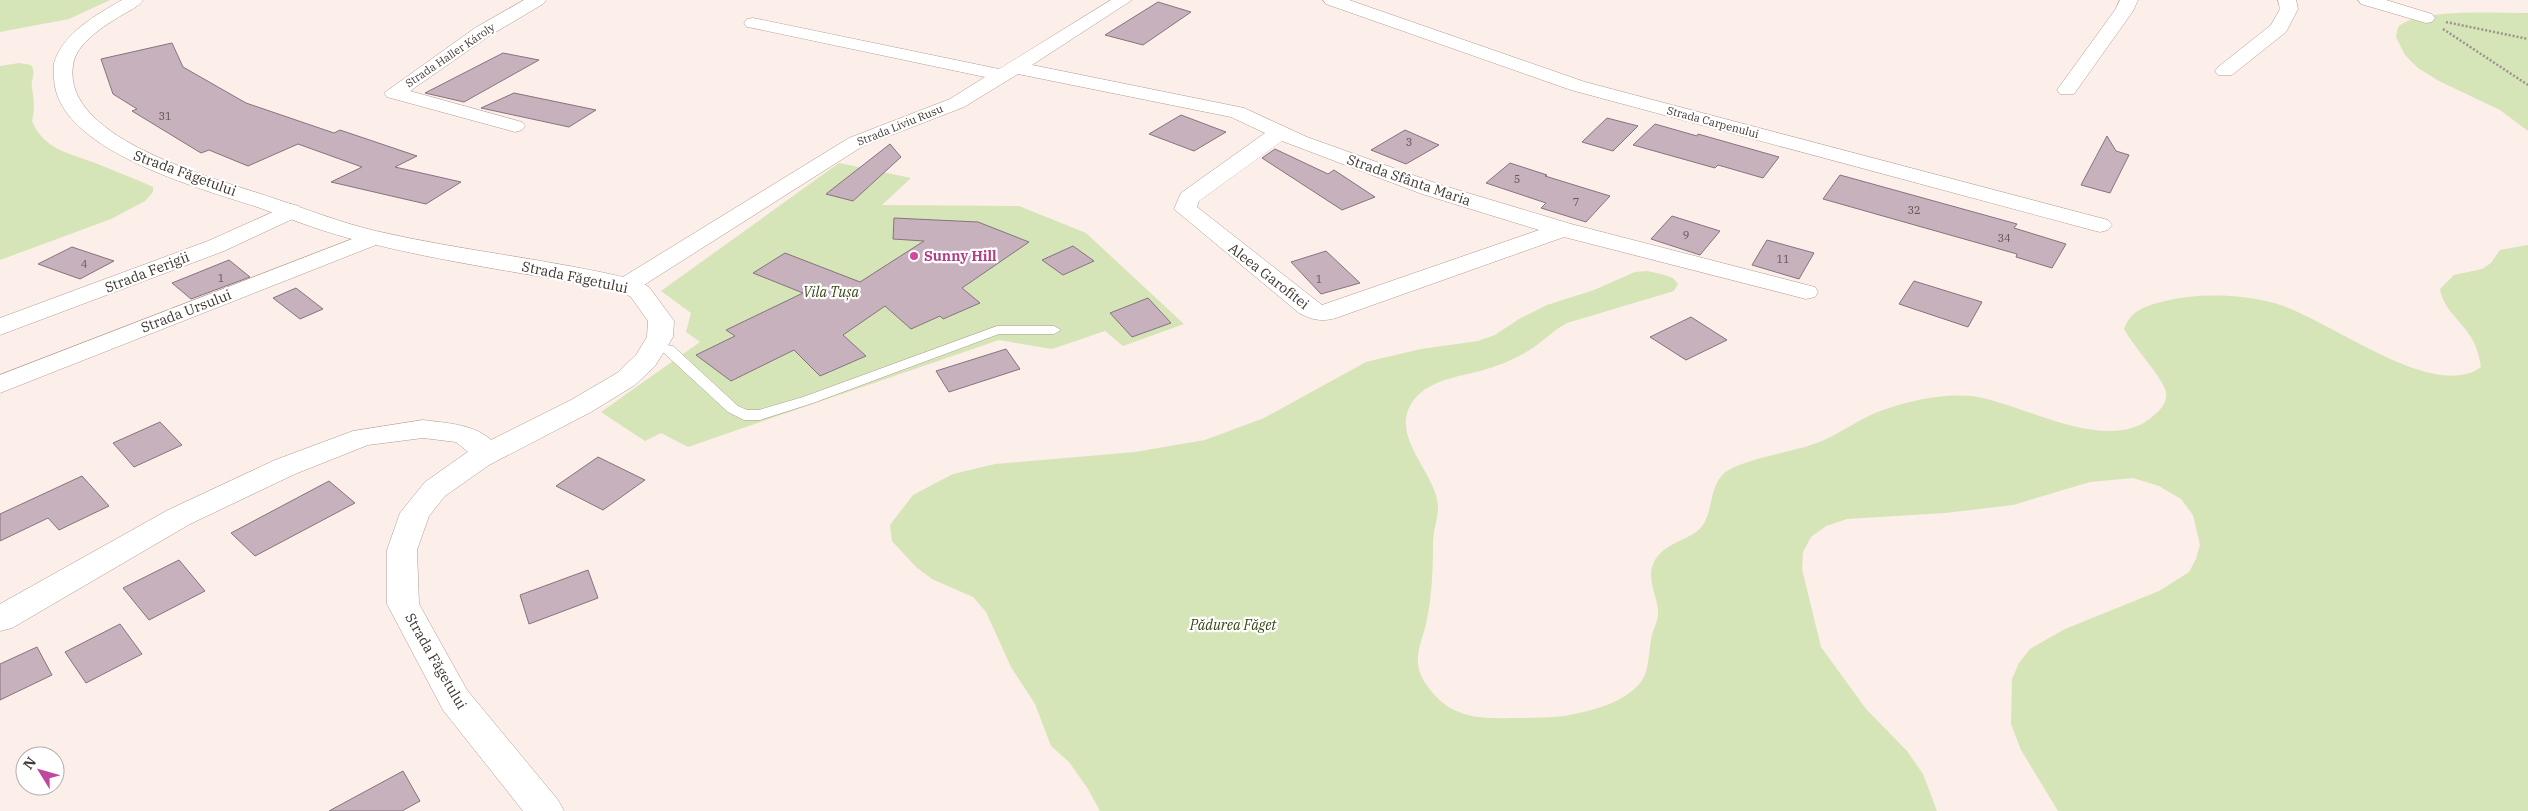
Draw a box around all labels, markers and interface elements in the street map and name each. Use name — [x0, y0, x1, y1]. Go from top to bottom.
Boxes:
street label: Strada Haller Károly — [403, 20, 498, 90]
street label: Strada Liviu Rusu — [855, 101, 945, 149]
street label: Strada Carpenului — [1666, 103, 1761, 141]
house number: 31 — [158, 109, 172, 123]
house number: 3 — [1406, 135, 1412, 149]
street label: Strada Făgetului — [131, 146, 239, 200]
street label: Strada Sfânta Maria — [1345, 150, 1474, 210]
house number: 5 — [1514, 172, 1520, 186]
house number: 7 — [1573, 195, 1579, 209]
house number: 32 — [1907, 203, 1921, 217]
house number: 9 — [1683, 228, 1689, 242]
house number: 34 — [1997, 231, 2011, 245]
street label: Aleea Garofitei — [1225, 239, 1313, 313]
place label: Sunny Hill — [924, 247, 997, 265]
street label: Strada Ferigii — [102, 248, 192, 296]
marker: Sunny Hill — [908, 250, 920, 262]
house number: 11 — [1776, 252, 1790, 266]
house number: 4 — [81, 257, 88, 271]
street label: Strada Făgetului — [520, 257, 630, 297]
house number: 1 — [218, 271, 224, 285]
house number: 1 — [1316, 272, 1322, 286]
park label: Vila Tușa — [803, 283, 859, 301]
street label: Strada Ursului — [138, 285, 234, 337]
street label: Strada Făgetului — [401, 610, 471, 712]
park label: Pădurea Făget — [1189, 616, 1277, 634]
north arrow — [15, 746, 65, 796]
text: N — [19, 753, 40, 773]

